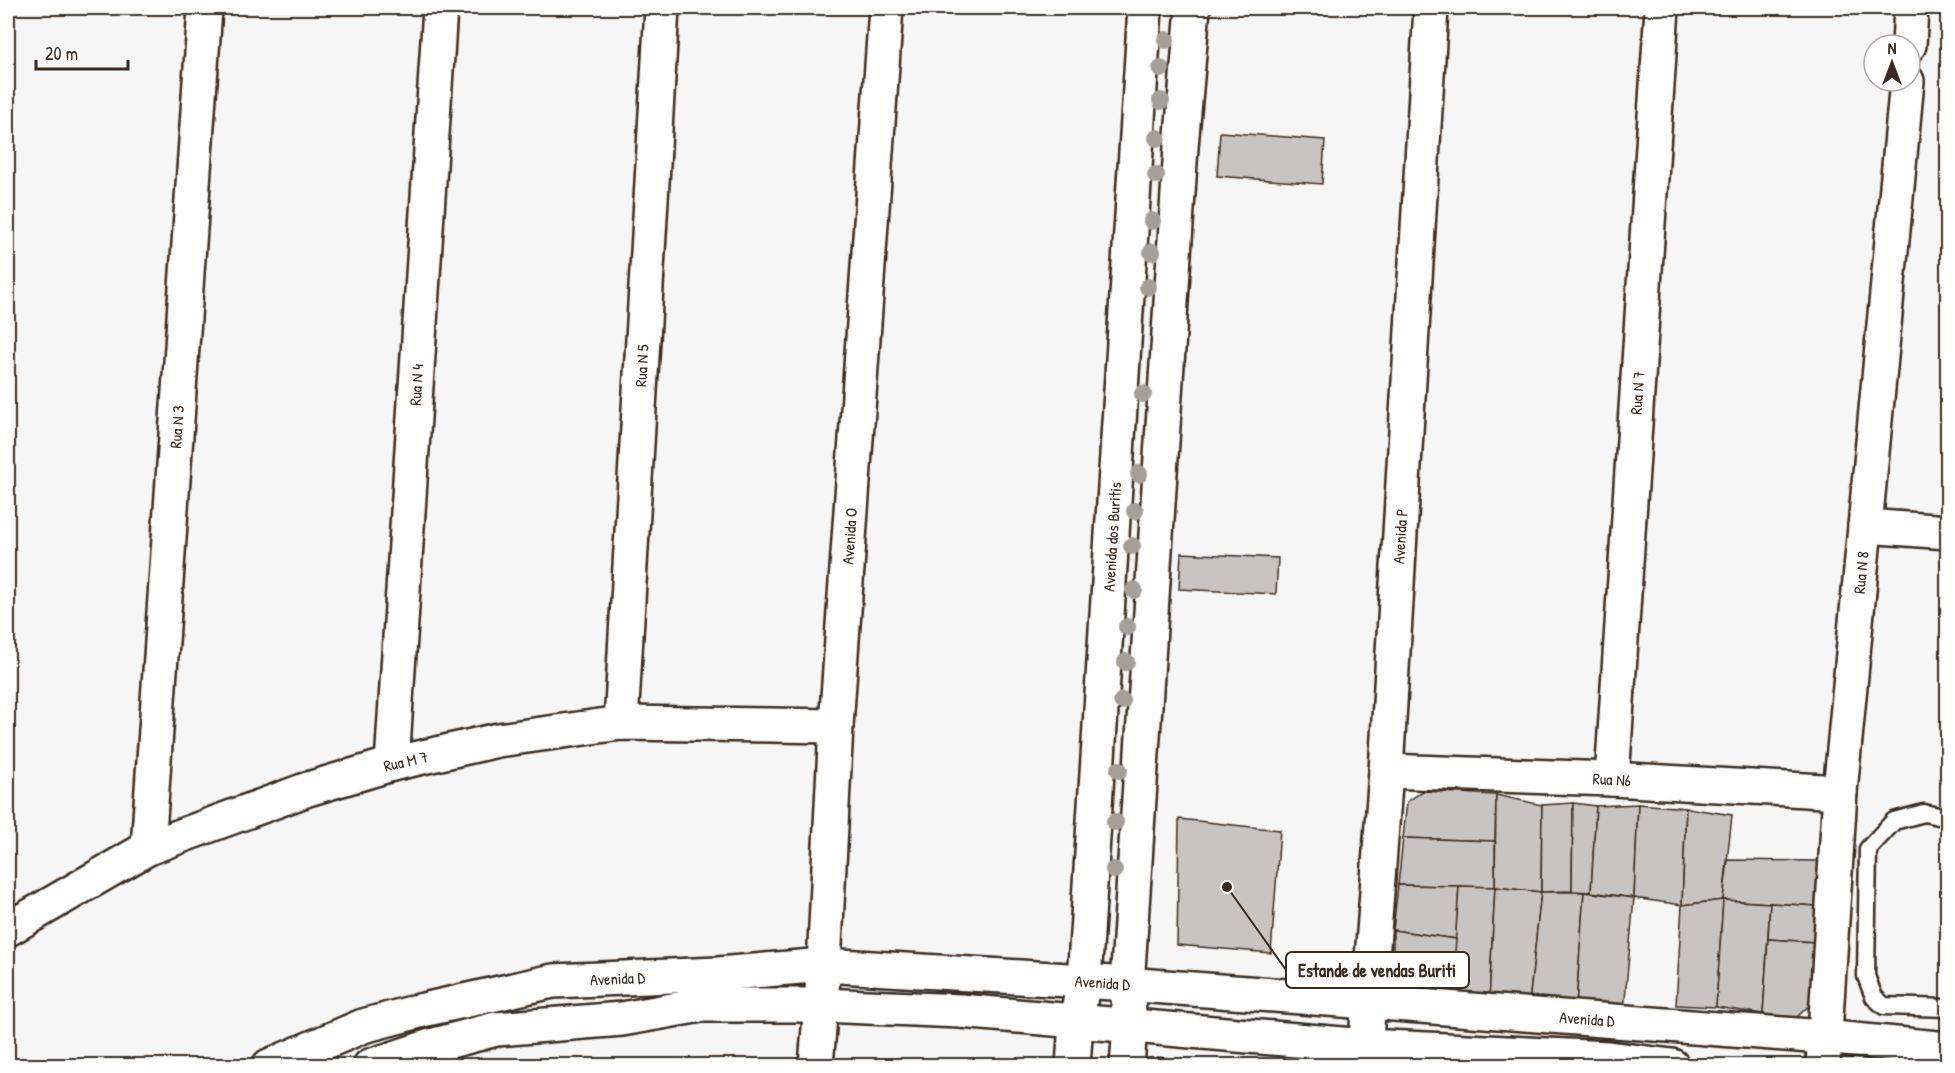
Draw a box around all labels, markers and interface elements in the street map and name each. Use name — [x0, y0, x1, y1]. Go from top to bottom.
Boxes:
scale bar — [36, 33, 128, 71]
north arrow — [1862, 33, 1922, 93]
text: N — [1888, 37, 1897, 59]
text: 20 m — [45, 41, 78, 66]
street label: Rua N 5 — [629, 343, 654, 387]
street label: Rua N 4 — [404, 363, 428, 406]
street label: Rua N 7 — [1625, 370, 1649, 415]
street label: Rua N 3 — [164, 405, 189, 449]
street label: Avenida dos Buritis — [1097, 481, 1126, 592]
street label: Avenida O — [836, 507, 862, 565]
street label: Avenida P — [1387, 508, 1412, 564]
street label: Rua N 8 — [1848, 550, 1874, 595]
street label: Rua M 7 — [381, 745, 430, 777]
street label: Rua N6 — [1592, 767, 1632, 791]
callout: Estande de vendas Buriti — [1286, 952, 1469, 988]
text: Estande de vendas Buriti — [1298, 958, 1456, 983]
street label: Avenida D — [589, 966, 646, 990]
street label: Avenida D — [1074, 969, 1131, 995]
street label: Avenida D — [1559, 1006, 1616, 1032]

